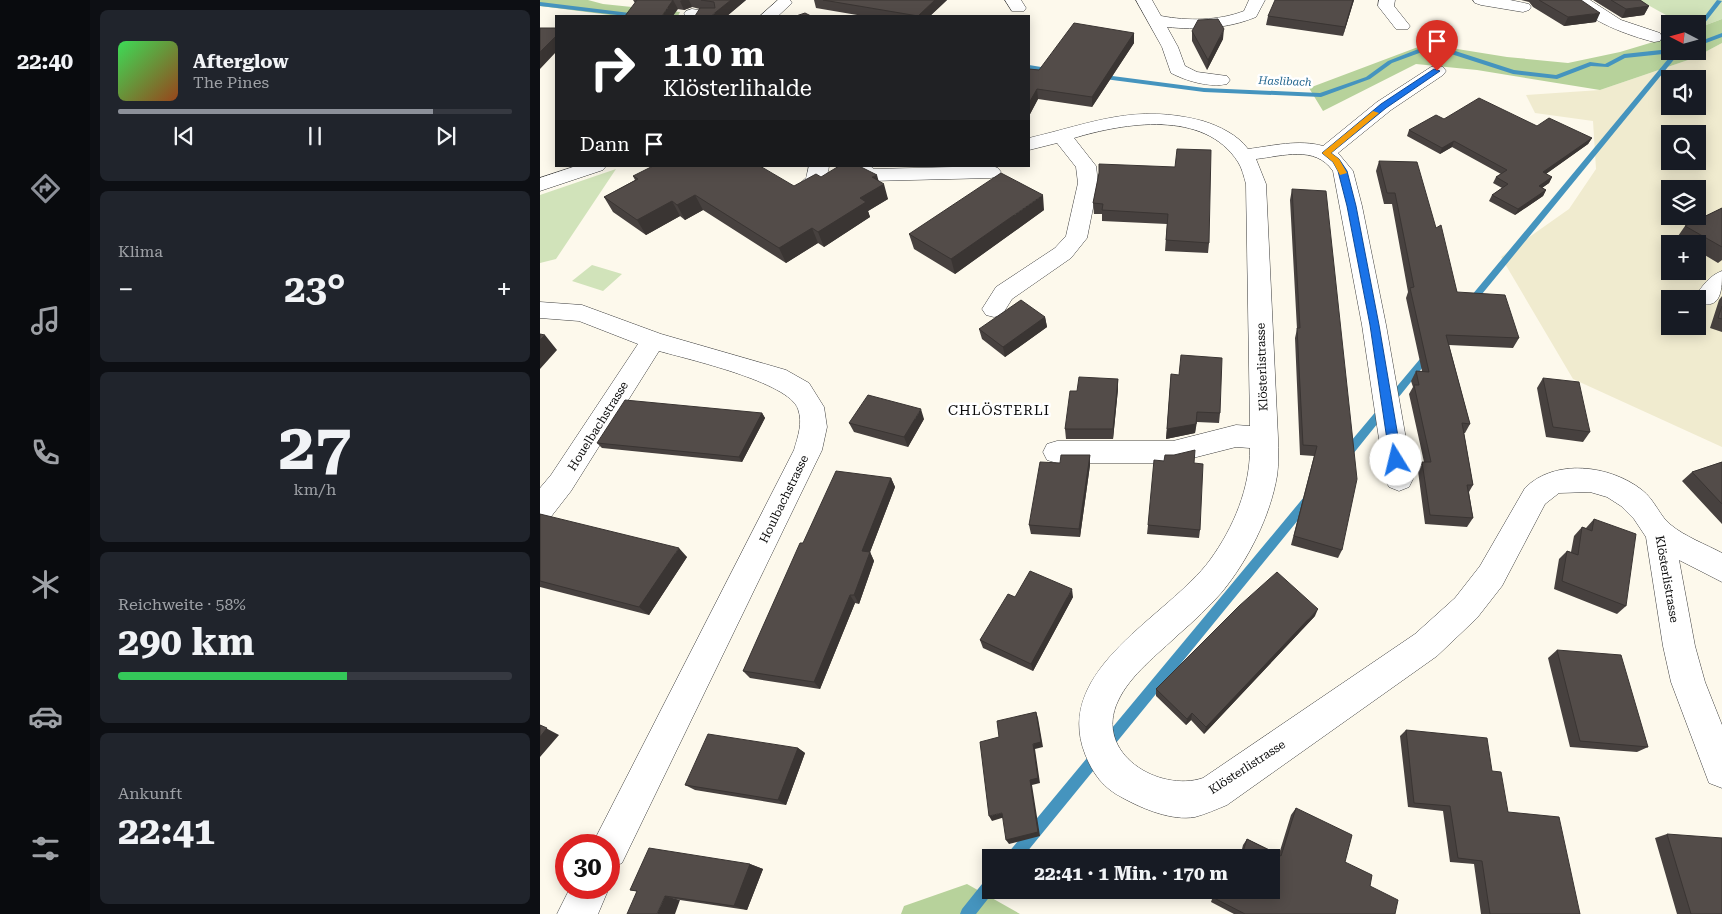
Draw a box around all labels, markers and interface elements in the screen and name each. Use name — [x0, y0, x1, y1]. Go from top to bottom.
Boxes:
north arrow — [1661, 15, 1706, 60]
map controls — [1661, 15, 1706, 335]
pin — [1416, 20, 1458, 71]
icon: arrive — [1423, 27, 1451, 55]
text: 110 m — [663, 34, 764, 75]
icon: right — [580, 35, 645, 100]
text: 22:40 — [17, 49, 73, 74]
text: Afterglow — [193, 50, 289, 73]
button: sound — [1661, 70, 1706, 115]
text: The Pines — [193, 73, 269, 92]
water label: Haslibach — [1257, 74, 1312, 89]
text: Klösterlihalde — [663, 76, 812, 101]
icon: previous — [170, 122, 198, 150]
icon: pause — [301, 122, 329, 150]
icon: next — [432, 122, 460, 150]
button: search — [1661, 125, 1706, 170]
icon: arrive — [640, 130, 668, 158]
text: Dann — [580, 133, 630, 156]
icon: directions — [28, 171, 63, 206]
button: layers — [1661, 180, 1706, 225]
button: + — [1661, 235, 1706, 280]
text: Klima — [118, 242, 163, 261]
text: 23° — [284, 267, 346, 311]
text: − — [118, 273, 134, 306]
text: + — [496, 273, 512, 306]
button: − — [1661, 290, 1706, 335]
icon: music — [28, 303, 63, 338]
street label: Klösterlistrasse — [1253, 322, 1271, 411]
street label: Houelbachstrasse — [565, 378, 631, 473]
district label: CHLÖSTERLI — [948, 402, 1050, 418]
text: 27 — [279, 409, 351, 485]
position arrow — [1369, 433, 1421, 485]
icon: phone — [28, 435, 63, 470]
street label: Houlbachstrasse — [757, 452, 812, 545]
text: km/h — [294, 480, 336, 499]
street label: Klösterlistrasse — [1652, 534, 1682, 624]
icon: climate — [28, 567, 63, 602]
text: Reichweite · 58% — [118, 595, 246, 614]
text: 290 km — [118, 620, 254, 664]
icon: car — [28, 699, 63, 734]
street label: Klösterlistrasse — [1206, 737, 1288, 797]
text: Ankunft — [118, 784, 182, 803]
text: 22:41 — [118, 809, 215, 853]
icon: filters — [28, 831, 63, 866]
speed limit sign: 30 — [555, 834, 620, 899]
text: 22:41 · 1 Min. · 170 m — [1034, 862, 1228, 885]

